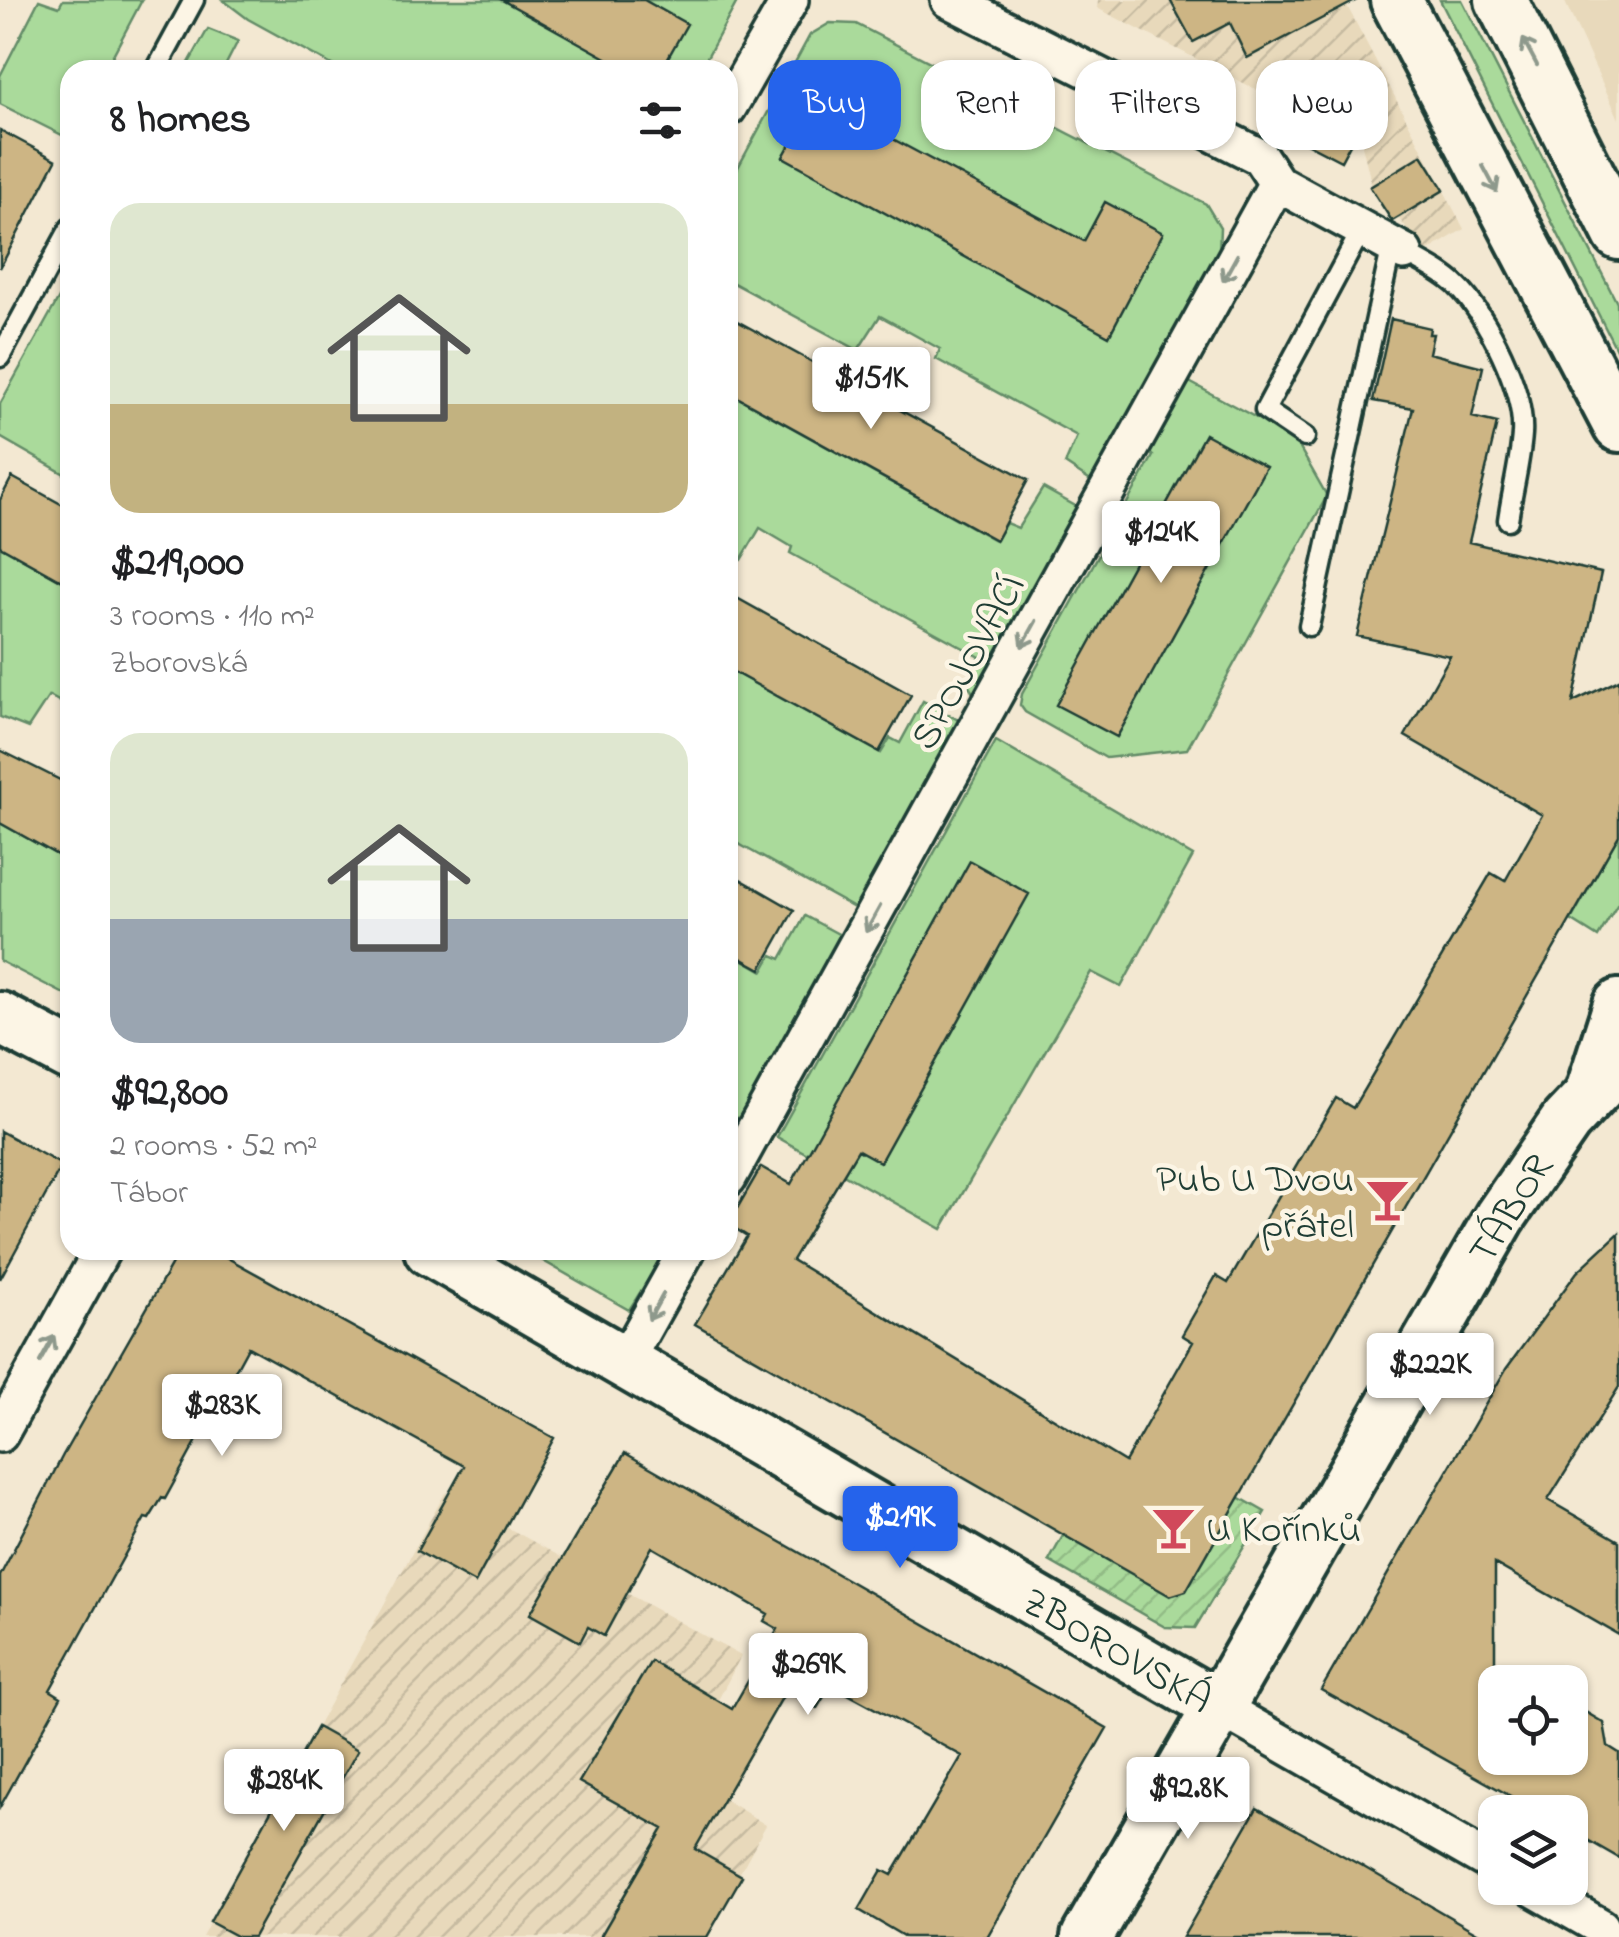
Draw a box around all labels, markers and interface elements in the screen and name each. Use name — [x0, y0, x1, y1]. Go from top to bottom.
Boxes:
one-way arrow — [1519, 38, 1539, 68]
chip: Buy — [768, 60, 901, 150]
chip: Rent — [921, 60, 1055, 150]
chip: Filters — [1075, 60, 1236, 150]
chip: New — [1256, 60, 1388, 150]
text: 8 homes — [110, 90, 251, 151]
icon: filters — [633, 93, 688, 148]
one-way arrow — [1481, 164, 1500, 194]
one-way arrow — [1219, 253, 1239, 283]
icon: home — [309, 268, 489, 448]
pin: $151K — [801, 347, 941, 432]
text: $151K — [834, 356, 908, 403]
pin: $124K — [1091, 501, 1231, 586]
text: $124K — [1124, 510, 1198, 557]
text: $219,000 — [110, 533, 244, 594]
street label: SPOJOVACÍ — [897, 564, 1043, 762]
text: 3 rooms · 110 m² — [110, 594, 315, 641]
one-way arrow — [1019, 619, 1039, 649]
text: Zborovská — [110, 641, 247, 688]
icon: home — [309, 798, 489, 978]
one-way arrow — [863, 904, 883, 934]
text: $92,800 — [110, 1063, 228, 1124]
text: 2 rooms · 52 m² — [110, 1124, 318, 1171]
street label: TÁBOR — [1456, 1143, 1570, 1277]
place label: Pub U Dvou přátel — [1156, 1152, 1354, 1257]
text: Tábor — [110, 1171, 188, 1218]
bar icon: Pub U Dvou přátel — [1363, 1176, 1411, 1224]
one-way arrow — [645, 1291, 665, 1321]
pin: $222K — [1360, 1333, 1500, 1418]
one-way arrow — [38, 1335, 58, 1364]
text: $222K — [1389, 1342, 1471, 1389]
pin: $283K — [152, 1374, 292, 1459]
text: $283K — [184, 1383, 260, 1430]
pin: $219K — [830, 1486, 970, 1571]
text: $219K — [865, 1495, 935, 1542]
place label: U Kořínků — [1206, 1502, 1361, 1561]
bar icon: U Kořínků — [1149, 1503, 1197, 1551]
street label: ZBOROVSKÁ — [1010, 1575, 1222, 1731]
pin: $269K — [738, 1633, 878, 1718]
text: $269K — [771, 1642, 845, 1689]
map controls — [1478, 1665, 1588, 1905]
button: locate — [1478, 1665, 1588, 1775]
pin: $284K — [214, 1749, 354, 1834]
pin: $92.8K — [1107, 1757, 1269, 1842]
text: $284K — [246, 1758, 322, 1805]
text: $92.8K — [1149, 1766, 1227, 1813]
button: layers — [1478, 1795, 1588, 1905]

